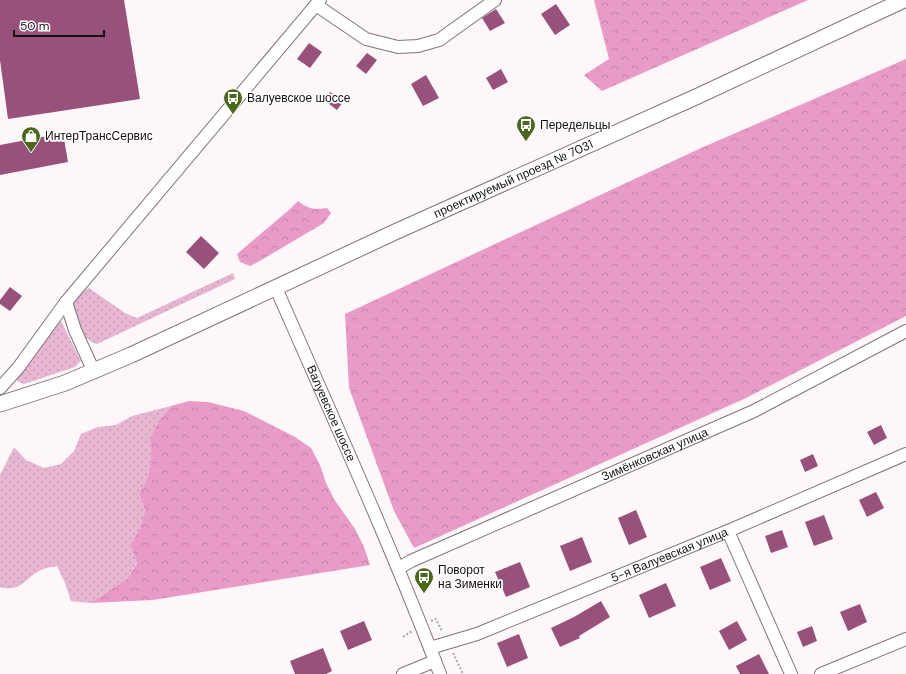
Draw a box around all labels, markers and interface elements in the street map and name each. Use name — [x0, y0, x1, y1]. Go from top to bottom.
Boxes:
scale bar — [14, 12, 104, 38]
text: 50 m — [20, 18, 49, 34]
bus stop icon: Валуевское шоссе — [222, 87, 244, 115]
place label: Валуевское шоссе — [247, 90, 351, 106]
bus stop icon: Передельцы — [515, 114, 537, 142]
place label: Передельцы — [540, 117, 610, 133]
shop icon: ИнтерТрансСервис — [20, 125, 42, 153]
place label: ИнтерТрансСервис — [45, 128, 153, 144]
street label: проектируемый проезд № 7031 — [431, 136, 596, 222]
street label: Валуевское шоссе — [303, 363, 359, 464]
street label: Зимёнковская улица — [599, 424, 711, 485]
street label: 5-я Валуевская улица — [609, 524, 731, 586]
place label: Поворот на Зименки — [438, 562, 502, 592]
bus stop icon: Поворот на Зименки — [413, 566, 435, 594]

